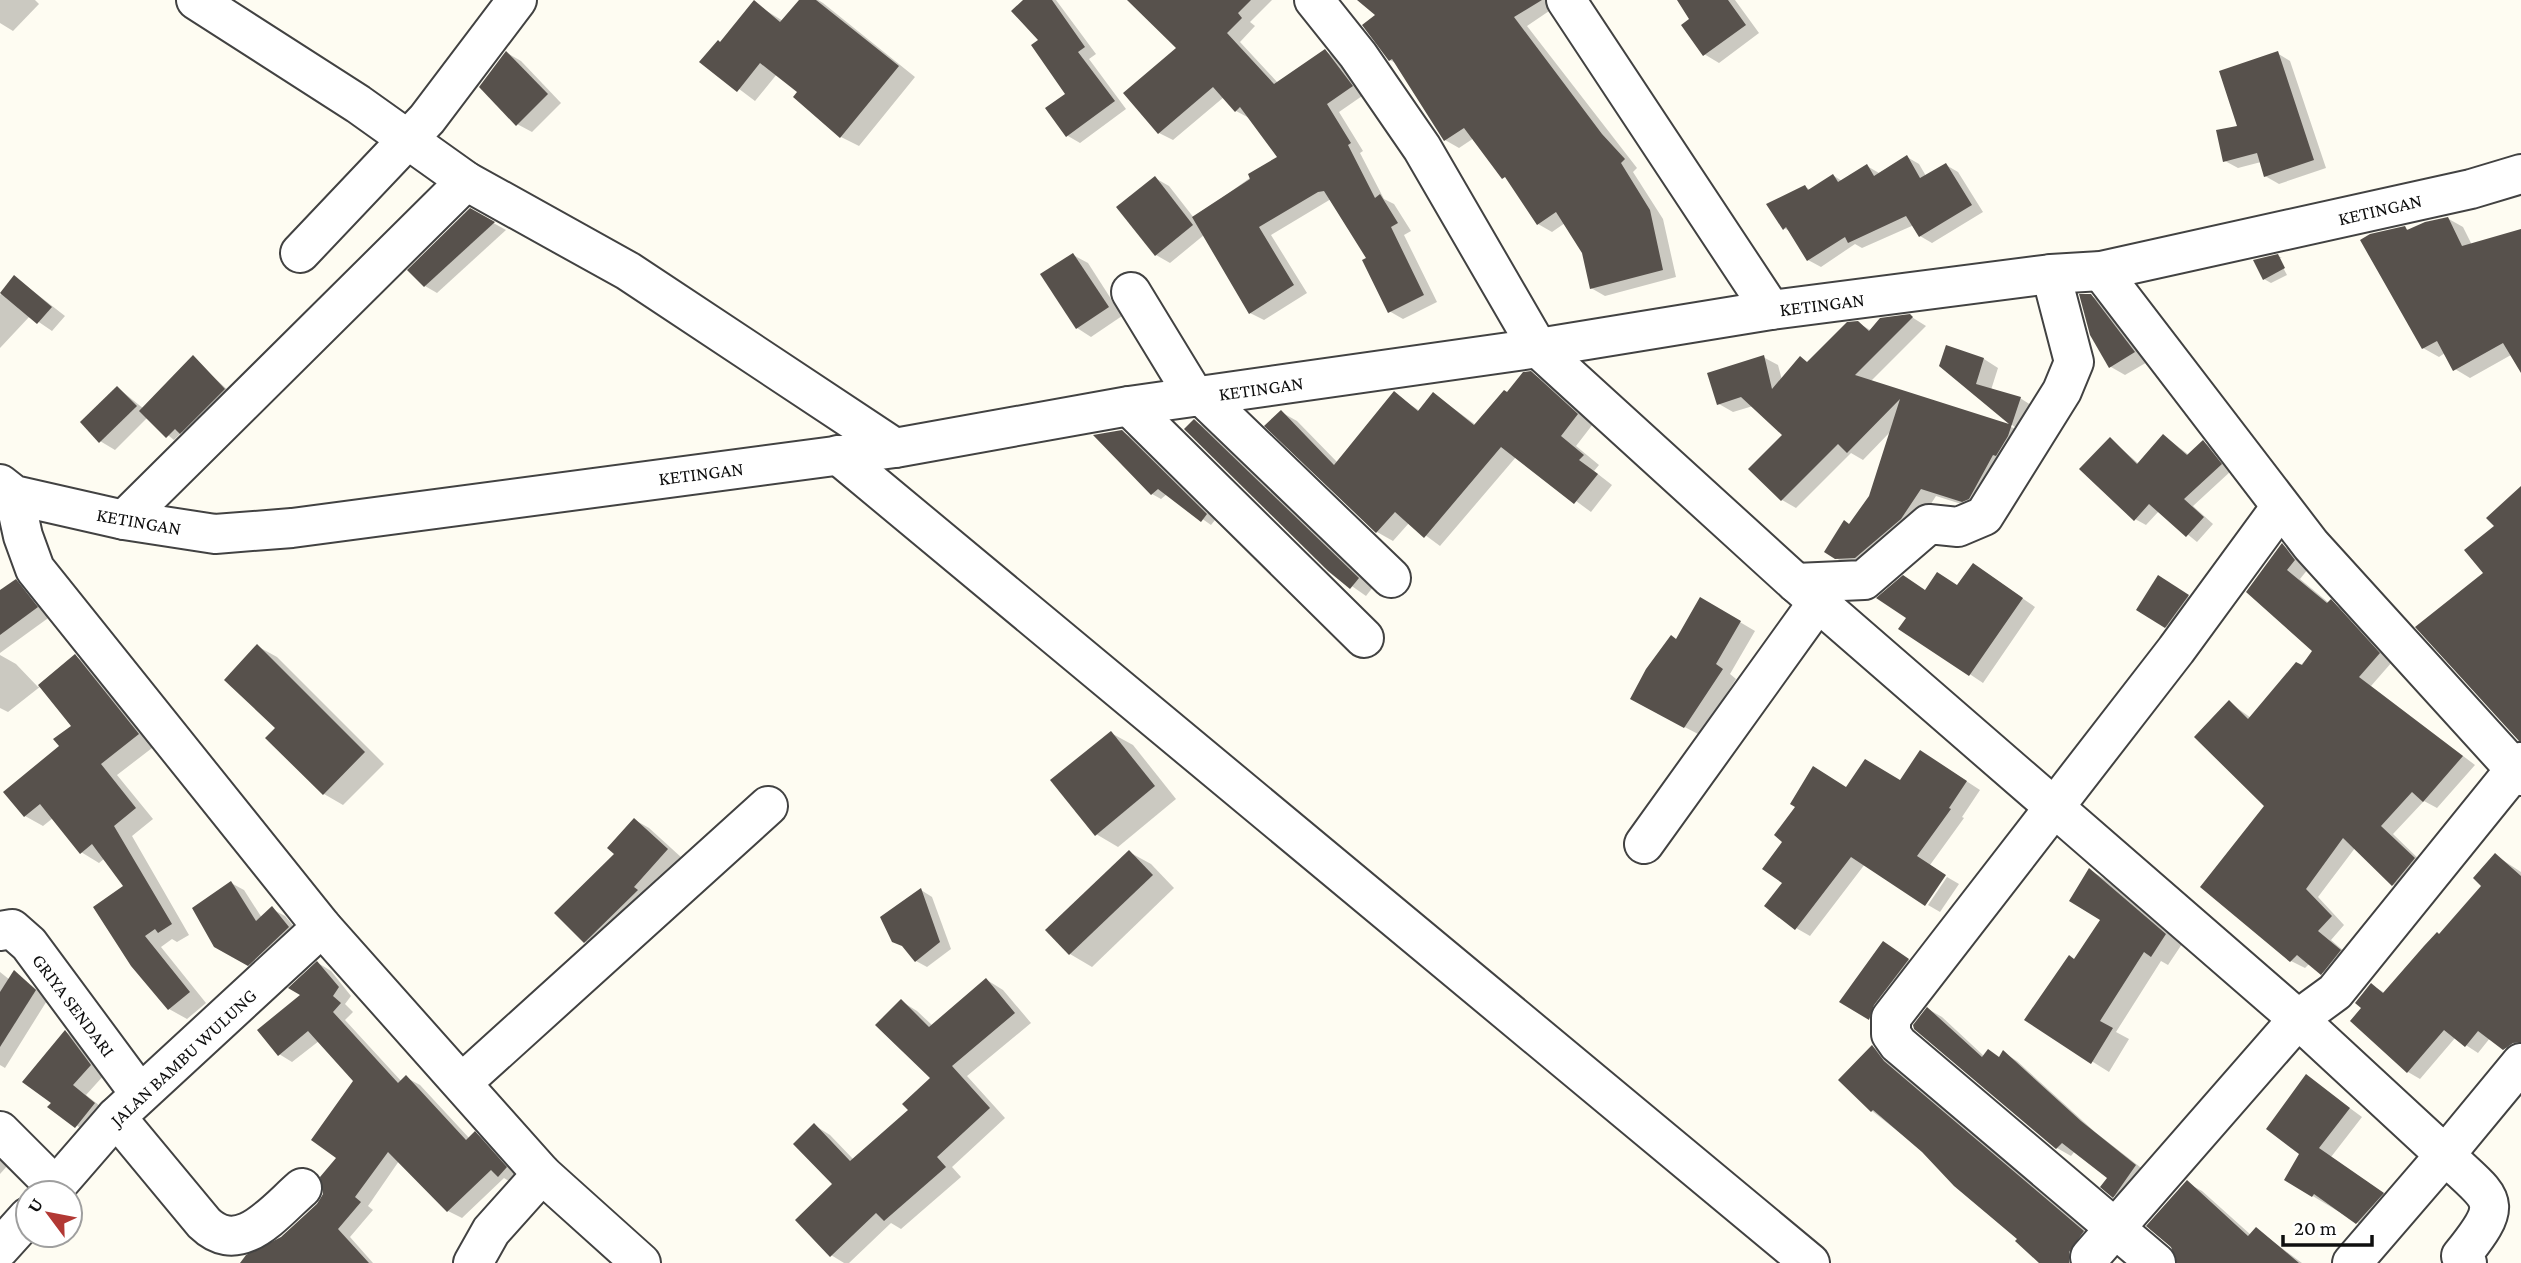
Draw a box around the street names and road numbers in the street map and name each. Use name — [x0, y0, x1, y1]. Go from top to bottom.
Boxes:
street label: KETINGAN — [2336, 190, 2424, 229]
street label: KETINGAN — [1779, 289, 1866, 320]
street label: KETINGAN — [1217, 372, 1305, 405]
street label: KETINGAN — [658, 458, 745, 489]
street label: KETINGAN — [95, 504, 183, 539]
street label: GRIYA SENDARI — [28, 950, 119, 1061]
street label: JALAN BAMBU WULUNG — [105, 984, 261, 1132]

